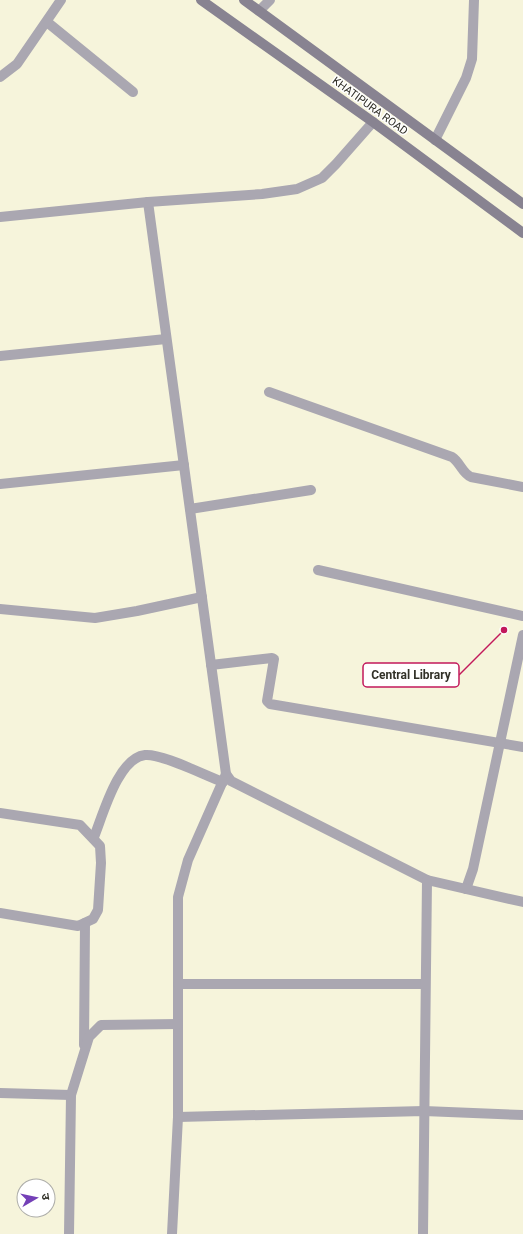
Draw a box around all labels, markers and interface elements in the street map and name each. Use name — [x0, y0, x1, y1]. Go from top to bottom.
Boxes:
street label: KHATIPURA ROAD — [330, 74, 410, 138]
callout: Central Library — [363, 663, 459, 687]
text: Central Library — [371, 668, 452, 682]
north arrow — [16, 1178, 56, 1218]
text: उ — [38, 1192, 52, 1201]

